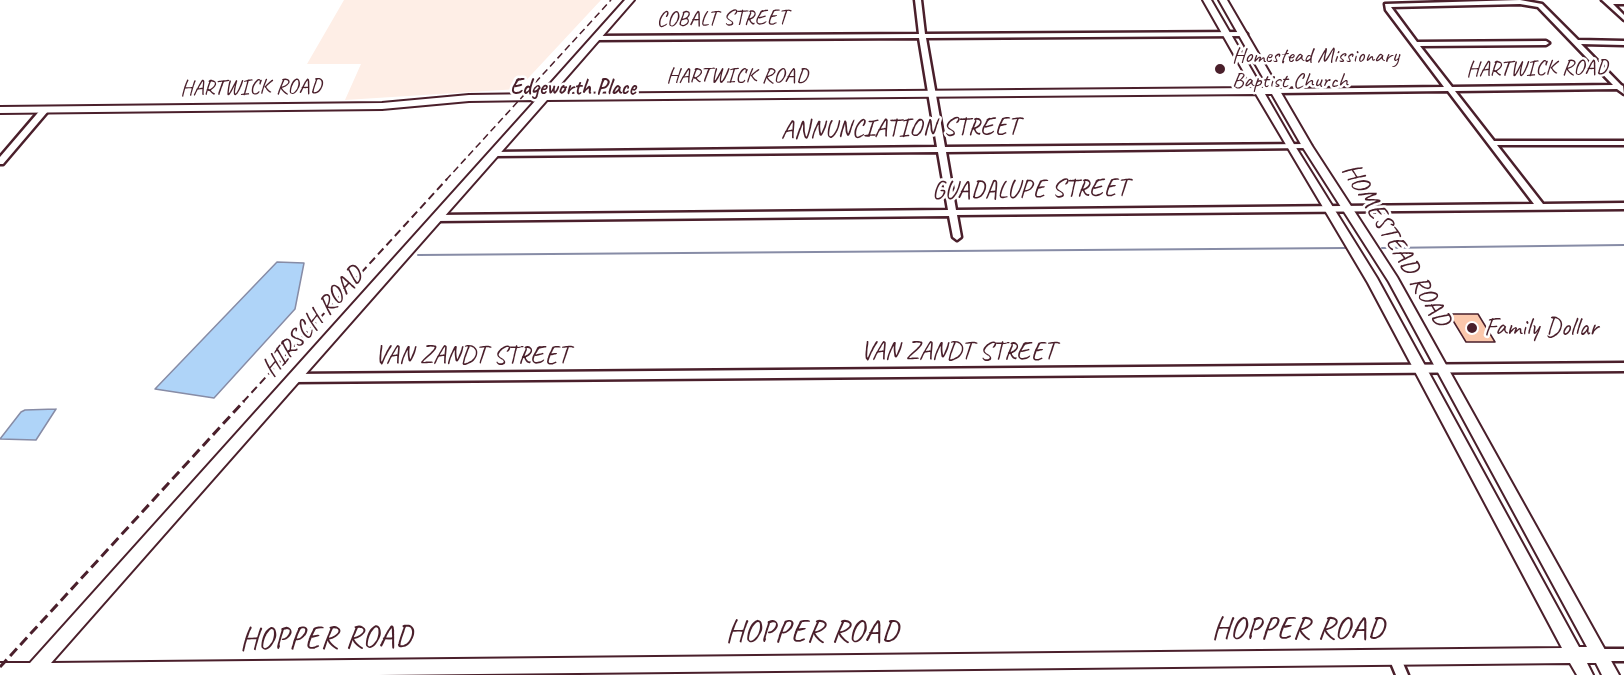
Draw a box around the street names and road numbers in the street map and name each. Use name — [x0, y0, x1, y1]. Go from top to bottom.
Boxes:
street label: COBALT STREET — [656, 5, 788, 33]
street label: HARTWICK ROAD — [1466, 55, 1608, 83]
street label: HARTWICK ROAD — [666, 63, 808, 89]
street label: HARTWICK ROAD — [180, 74, 322, 102]
street label: ANNUNCIATION STREET — [780, 111, 1020, 147]
street label: HOMESTEAD ROAD — [1335, 157, 1457, 333]
street label: GUADALUPE STREET — [931, 173, 1129, 207]
street label: HIRSCH ROAD — [255, 260, 371, 384]
street label: VAN ZANDT STREET — [861, 336, 1055, 368]
street label: VAN ZANDT STREET — [375, 340, 569, 372]
street label: HOPPER ROAD — [1212, 611, 1384, 649]
street label: HOPPER ROAD — [726, 614, 898, 652]
street label: HOPPER ROAD — [239, 618, 413, 660]

